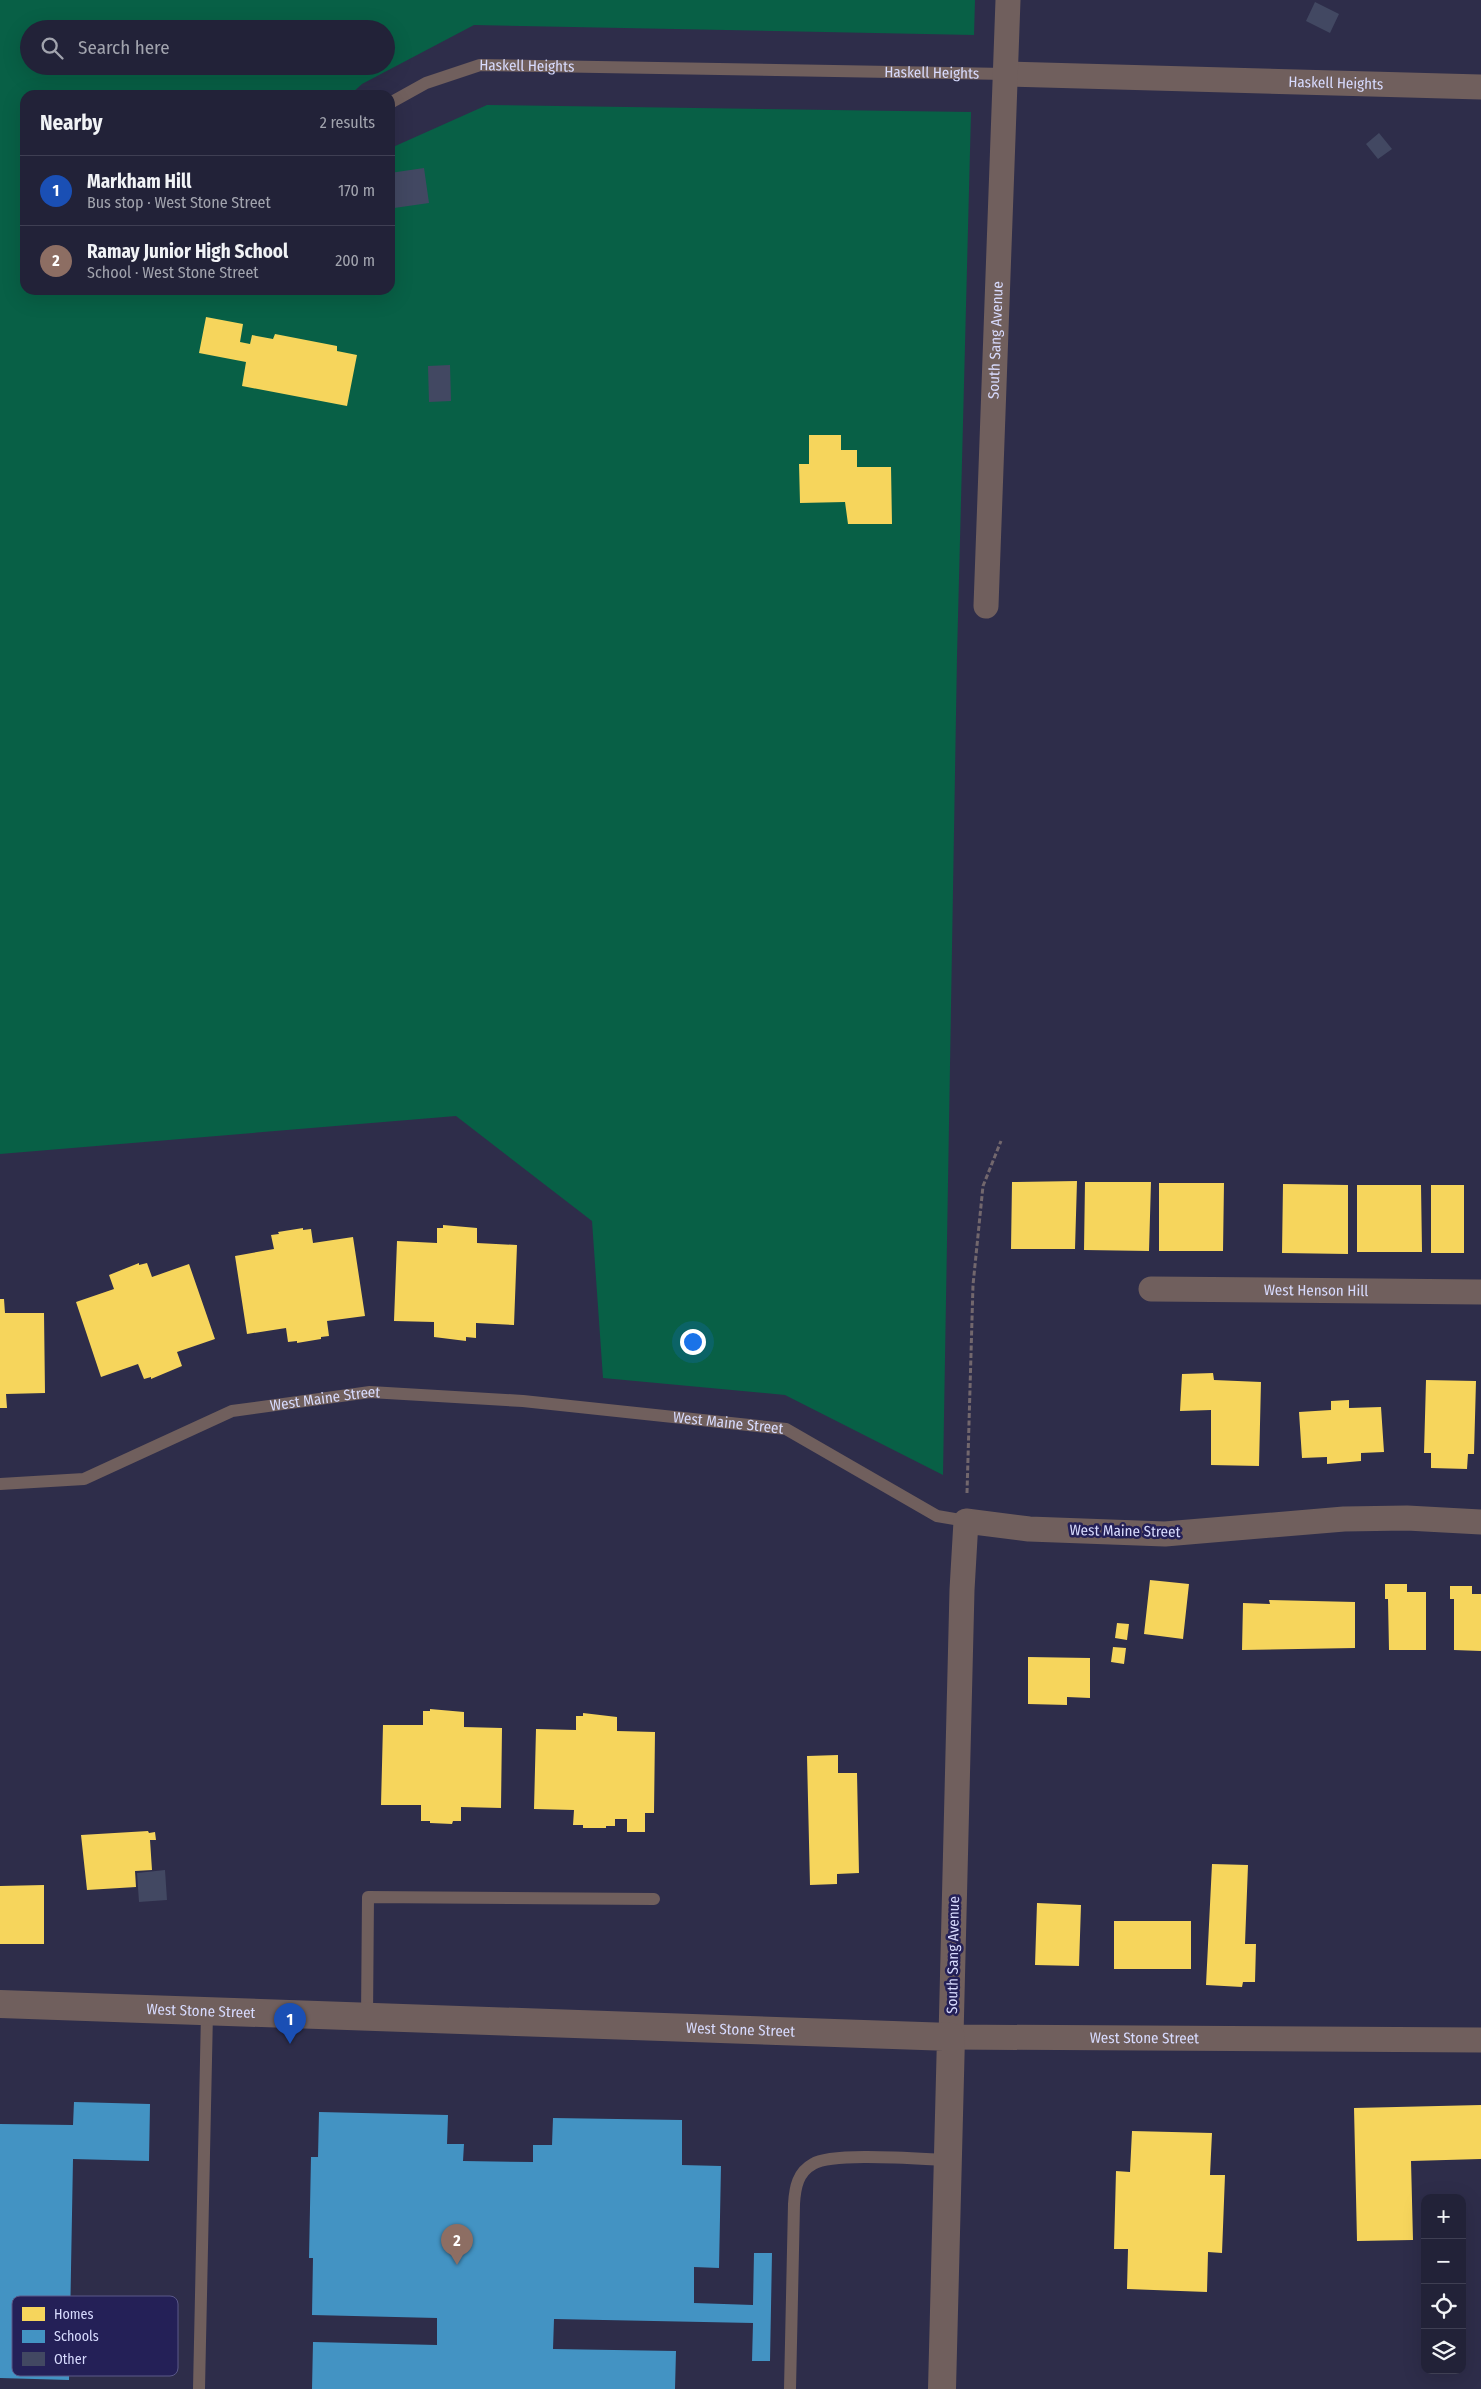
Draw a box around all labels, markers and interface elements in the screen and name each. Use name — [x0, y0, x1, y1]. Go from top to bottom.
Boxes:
search box — [20, 20, 395, 75]
icon: search — [38, 34, 66, 62]
text: Search here — [78, 36, 170, 59]
street label: Haskell Heights — [479, 56, 575, 76]
street label: Haskell Heights — [884, 63, 980, 83]
street label: Haskell Heights — [1288, 73, 1384, 93]
text: Nearby — [40, 110, 102, 136]
text: 2 results — [320, 113, 375, 132]
text: Markham Hill — [87, 170, 191, 193]
text: 1 — [53, 181, 59, 200]
text: 170 m — [338, 181, 375, 200]
text: Bus stop · West Stone Street — [87, 193, 271, 212]
text: Ramay Junior High School — [87, 240, 288, 263]
text: 2 — [52, 251, 60, 270]
text: 200 m — [335, 251, 375, 270]
text: School · West Stone Street — [87, 263, 259, 282]
street label: South Sang Avenue — [985, 281, 1007, 399]
street label: West Henson Hill — [1264, 1281, 1368, 1300]
your location — [680, 1329, 706, 1355]
street label: West Maine Street — [269, 1383, 381, 1415]
street label: West Maine Street — [672, 1408, 784, 1438]
street label: West Maine Street — [1069, 1521, 1181, 1541]
street label: South Sang Avenue — [943, 1896, 963, 2014]
street label: West Stone Street — [146, 2000, 256, 2022]
pin: 1 — [274, 2003, 306, 2044]
street label: West Stone Street — [686, 2019, 796, 2041]
street label: West Stone Street — [1090, 2029, 1199, 2047]
map controls — [1421, 2194, 1466, 2374]
button: + — [1421, 2194, 1466, 2239]
pin: 2 — [441, 2224, 473, 2265]
button: − — [1421, 2239, 1466, 2284]
button: locate — [1421, 2284, 1466, 2329]
legend — [12, 2296, 178, 2376]
text: Homes — [54, 2306, 94, 2323]
text: Schools — [54, 2328, 99, 2345]
button: layers — [1421, 2329, 1466, 2374]
text: Other — [54, 2351, 87, 2368]

